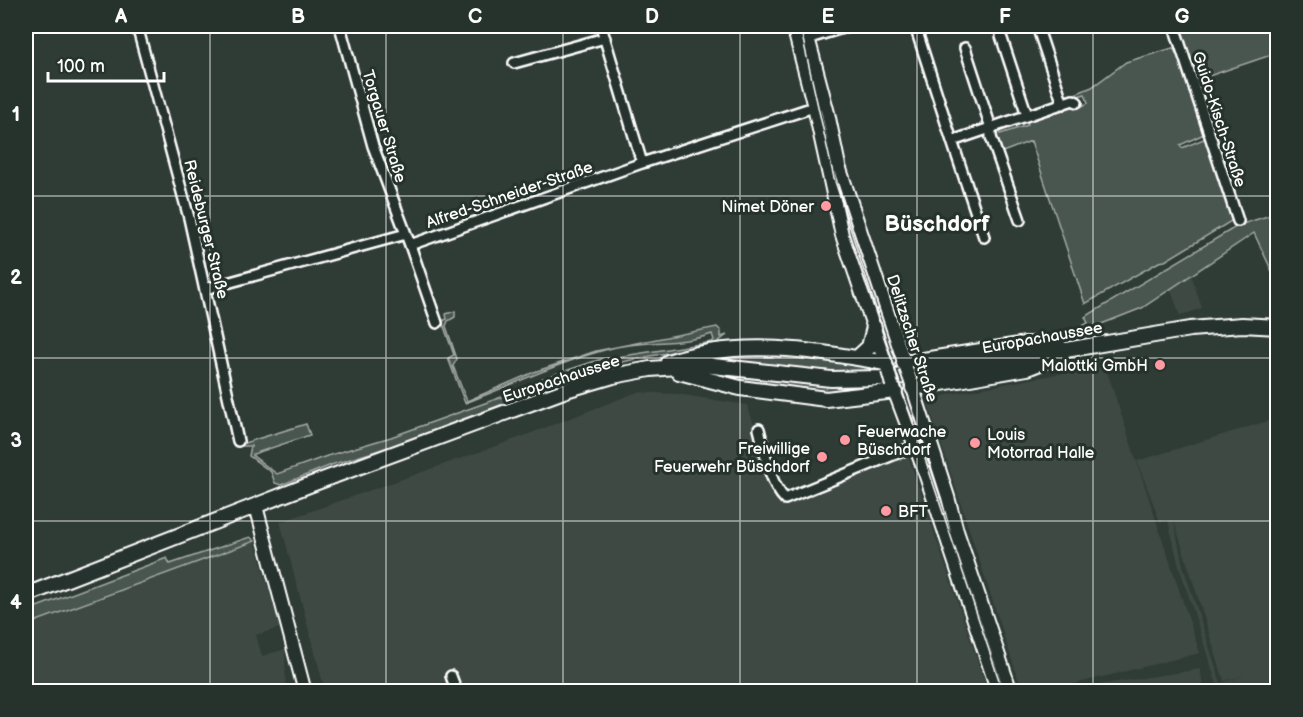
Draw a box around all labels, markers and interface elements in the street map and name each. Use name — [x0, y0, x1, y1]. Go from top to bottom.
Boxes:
text: A — [114, 5, 128, 29]
text: B — [291, 5, 305, 29]
text: C — [468, 5, 482, 29]
text: D — [645, 5, 659, 29]
text: E — [822, 5, 835, 29]
text: F — [999, 5, 1011, 29]
text: G — [1175, 5, 1190, 29]
scale bar — [48, 45, 164, 83]
street label: Guido-Kisch-Straße — [1188, 49, 1250, 190]
text: 100 m — [57, 56, 105, 77]
street label: Torgauer Straße — [357, 68, 410, 185]
text: 1 — [12, 103, 20, 127]
street label: Reideburger Straße — [179, 158, 232, 301]
street label: Alfred-Schneider-Straße — [424, 158, 596, 233]
place label: Nimet Döner — [722, 198, 814, 217]
marker: Nimet Döner — [819, 199, 833, 213]
district label: Büschdorf — [884, 211, 990, 238]
text: 2 — [10, 266, 22, 290]
street label: Delitzscher Straße — [882, 272, 941, 405]
street label: Europachaussee — [981, 318, 1104, 358]
street label: Europachaussee — [500, 351, 623, 407]
place label: Malottki GmbH — [1041, 357, 1148, 376]
marker: Malottki GmbH — [1153, 358, 1167, 372]
place label: Feuerwache Büschdorf — [857, 423, 947, 460]
place label: Louis Motorrad Halle — [987, 426, 1095, 463]
text: 3 — [10, 429, 22, 453]
marker: Feuerwache Büschdorf — [838, 433, 852, 447]
marker: Louis Motorrad Halle — [968, 436, 982, 450]
place label: Freiwillige Feuerwehr Büschdorf — [654, 440, 811, 477]
marker: Freiwillige Feuerwehr Büschdorf — [815, 450, 829, 464]
place label: BFT — [898, 503, 928, 522]
marker: BFT — [879, 504, 893, 518]
text: 4 — [10, 591, 22, 615]

